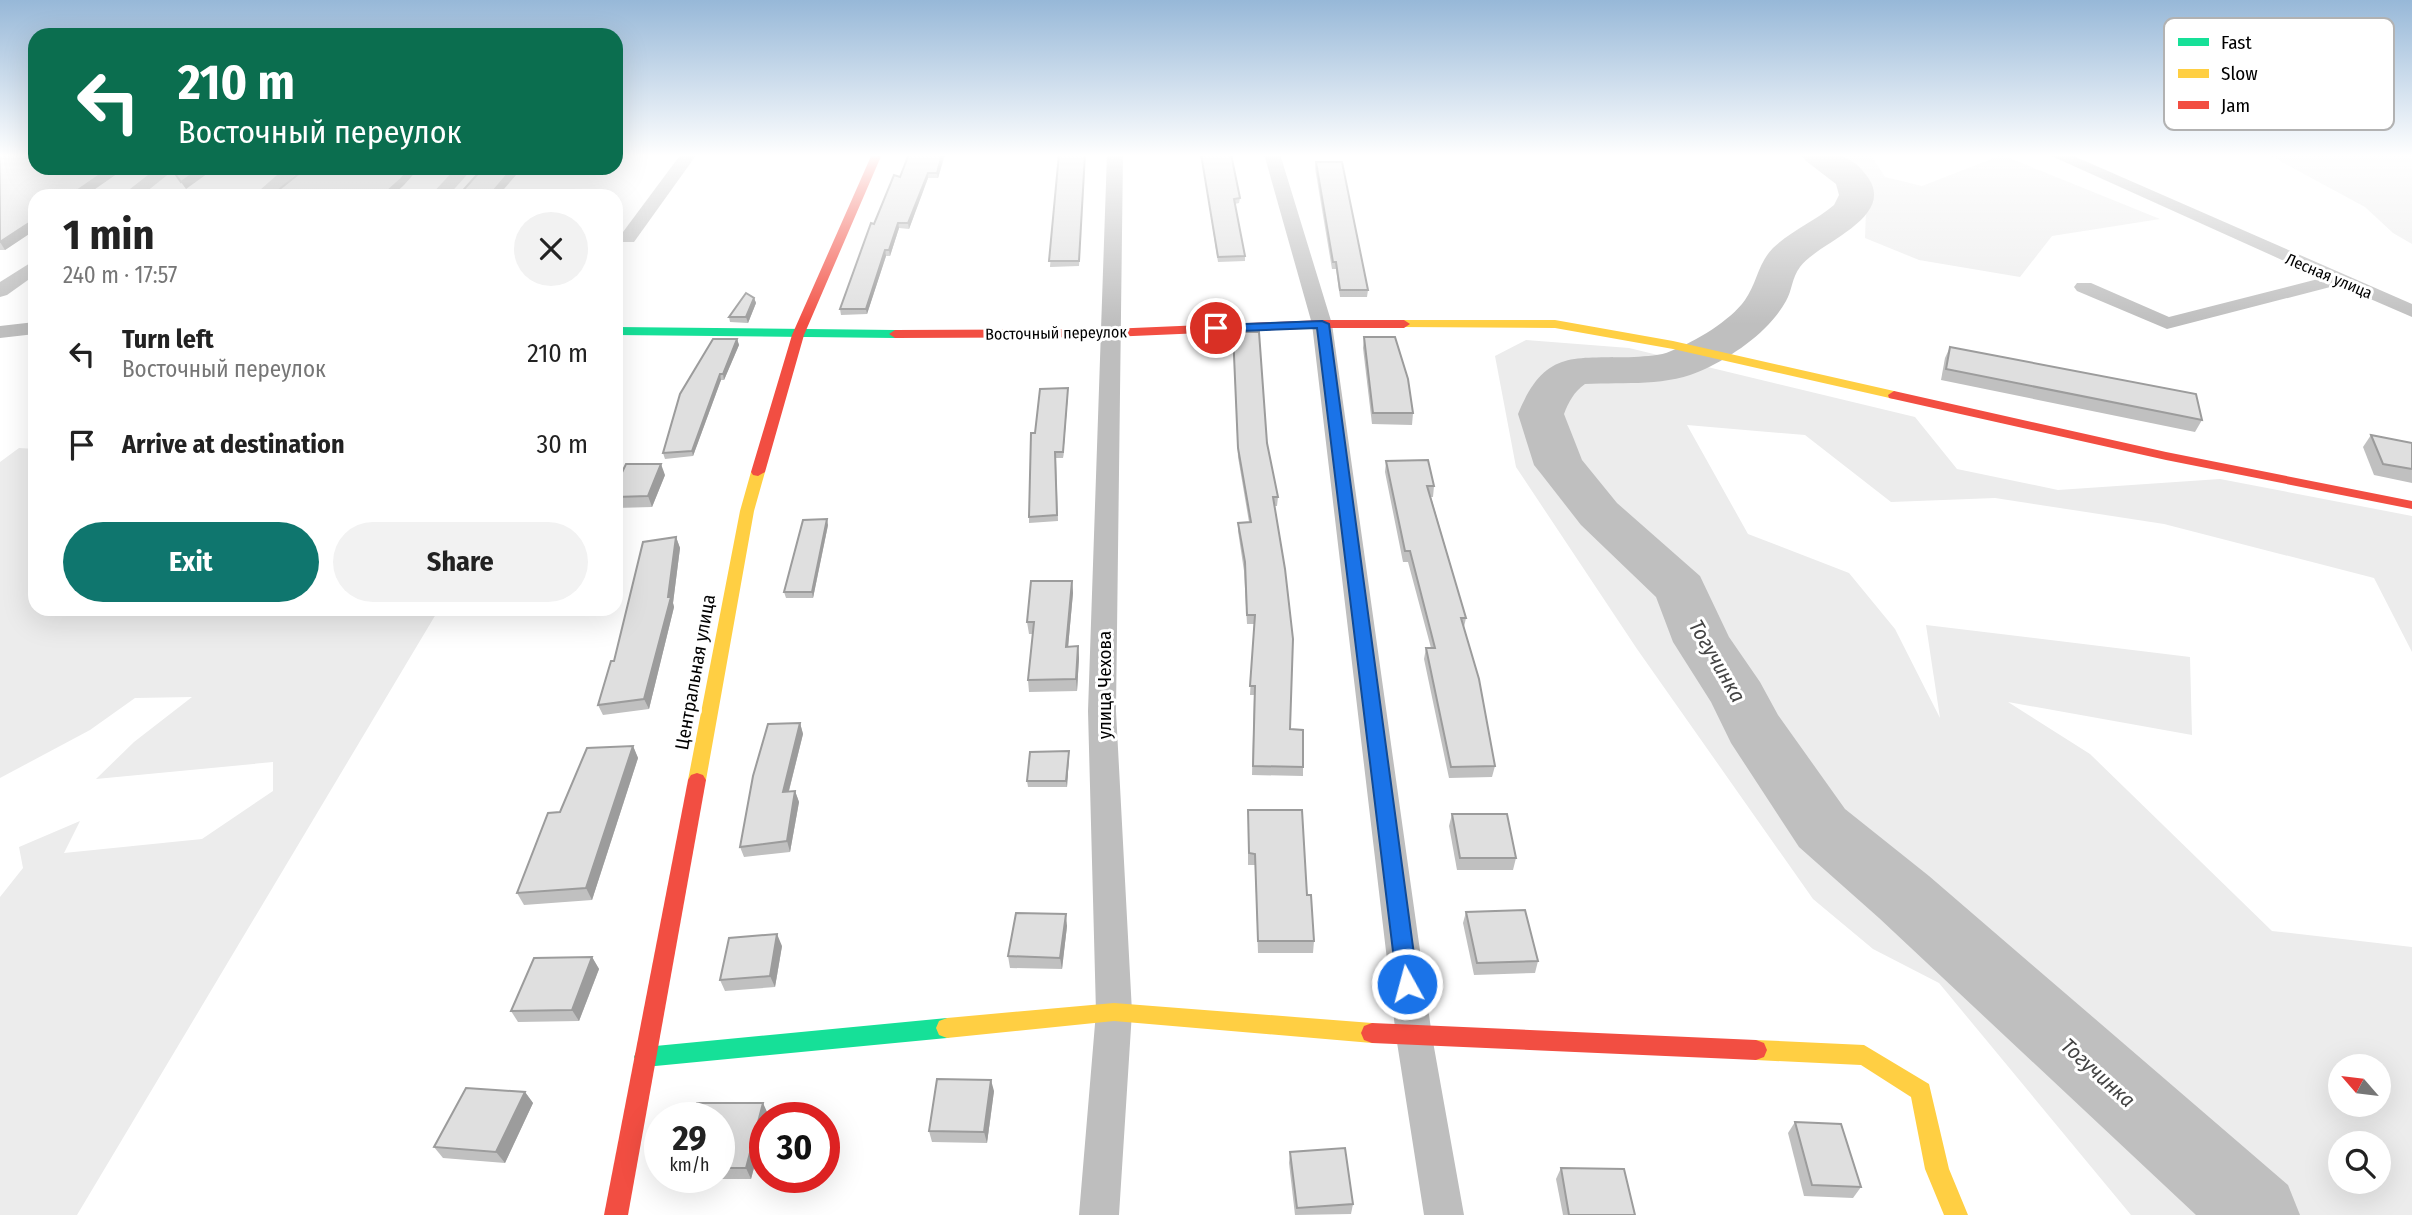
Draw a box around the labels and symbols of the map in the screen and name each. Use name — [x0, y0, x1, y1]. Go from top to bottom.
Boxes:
legend — [2164, 18, 2394, 130]
text: Fast — [2221, 31, 2252, 54]
text: Slow — [2221, 62, 2258, 85]
text: Jam — [2221, 94, 2250, 117]
street label: Лесная улица — [2283, 249, 2375, 303]
pin — [1186, 298, 1246, 358]
street label: Восточный переулок — [985, 322, 1128, 344]
street label: Центральная улица — [670, 592, 720, 752]
water label: Тогучинка — [1683, 615, 1751, 707]
street label: улица Чехова — [1093, 631, 1116, 739]
position arrow — [1370, 947, 1444, 1021]
water label: Тогучинка — [2056, 1033, 2140, 1113]
north arrow — [2328, 1054, 2390, 1116]
speed limit sign: 30 — [749, 1102, 840, 1193]

